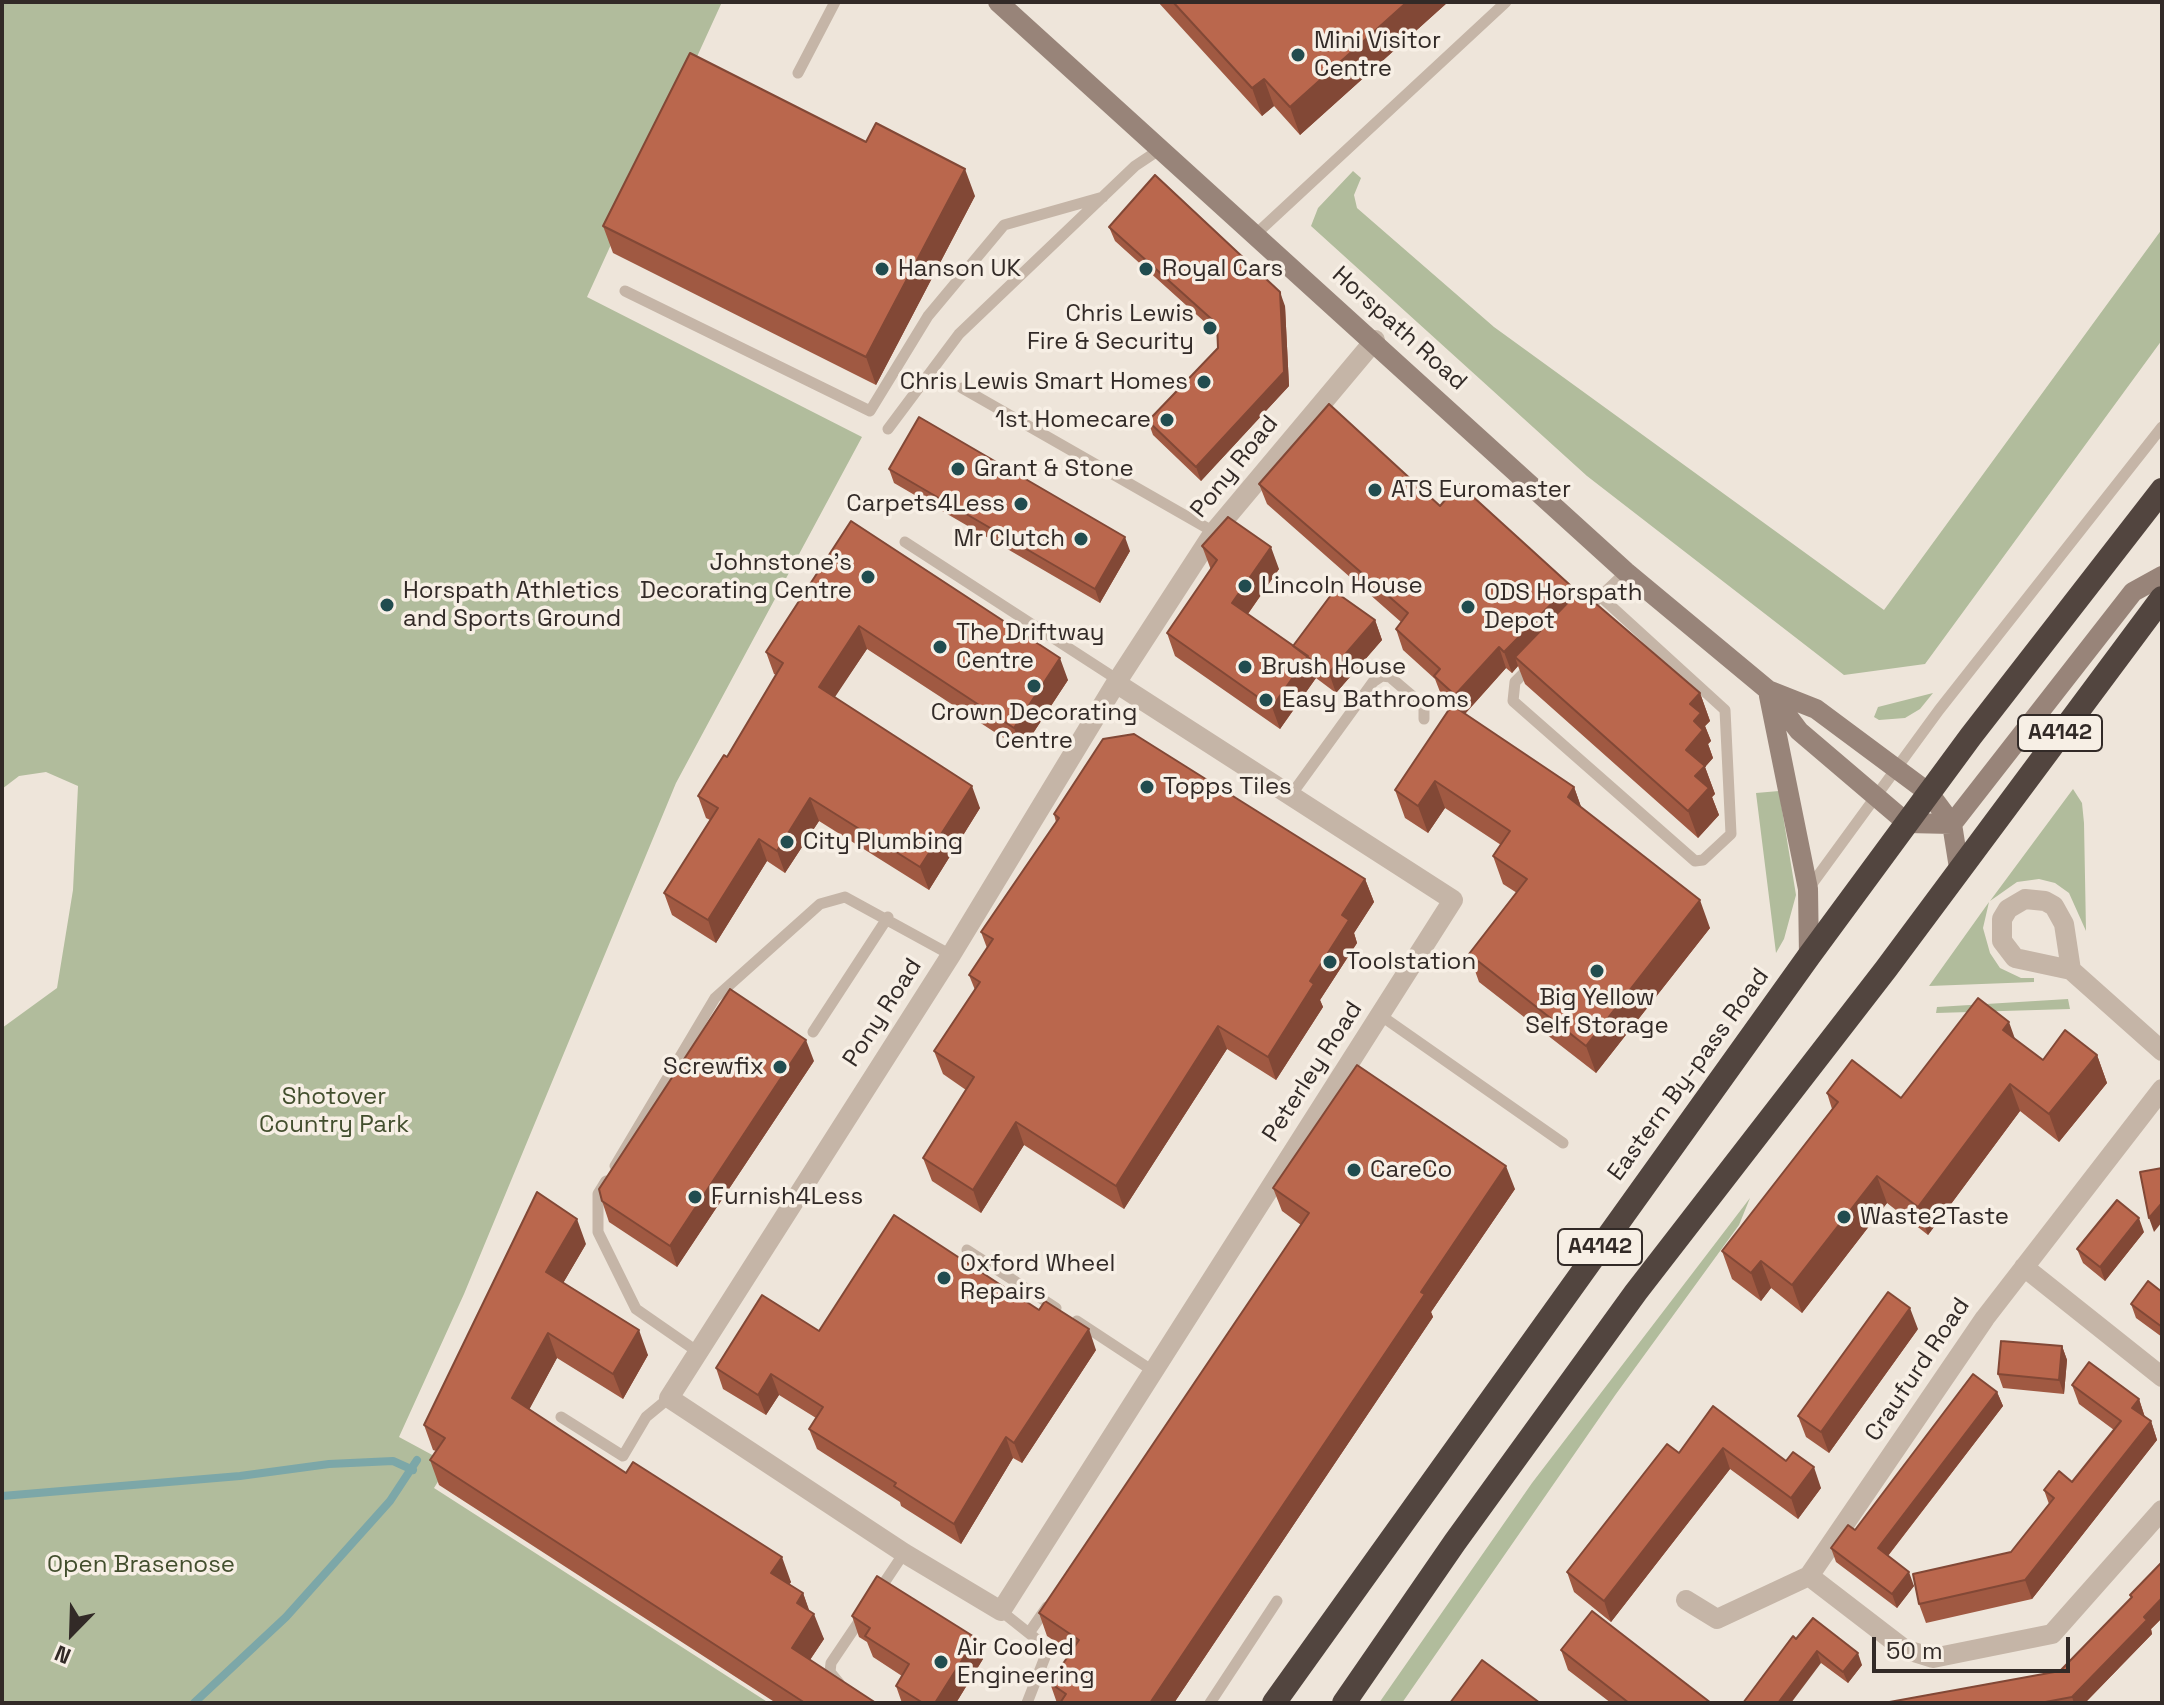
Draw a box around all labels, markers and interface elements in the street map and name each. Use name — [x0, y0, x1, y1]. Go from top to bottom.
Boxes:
place label: Mini Visitor Centre — [1314, 27, 1441, 83]
marker: Mini Visitor Centre — [1289, 46, 1307, 64]
place label: Hanson UK — [898, 255, 1021, 283]
place label: Royal Cars — [1162, 255, 1283, 283]
marker: Hanson UK — [873, 260, 891, 278]
marker: Royal Cars — [1137, 260, 1155, 278]
street label: Horspath Road — [1326, 261, 1472, 397]
place label: Chris Lewis Fire & Security — [1027, 300, 1194, 356]
marker: Chris Lewis Fire & Security — [1201, 319, 1219, 337]
place label: Chris Lewis Smart Homes — [900, 368, 1188, 396]
marker: Chris Lewis Smart Homes — [1195, 373, 1213, 391]
place label: 1st Homecare — [995, 406, 1151, 434]
street label: Pony Road — [1185, 410, 1285, 524]
marker: 1st Homecare — [1158, 411, 1176, 429]
place label: Grant & Stone — [974, 455, 1134, 483]
marker: Grant & Stone — [949, 460, 967, 478]
place label: ATS Euromaster — [1391, 476, 1571, 504]
marker: ATS Euromaster — [1366, 481, 1384, 499]
place label: Carpets4Less — [846, 490, 1005, 518]
marker: Carpets4Less — [1012, 495, 1030, 513]
place label: Mr Clutch — [953, 525, 1065, 553]
marker: Mr Clutch — [1072, 530, 1090, 548]
place label: Johnstone's Decorating Centre — [640, 549, 852, 605]
marker: Johnstone's Decorating Centre — [859, 568, 877, 586]
place label: Lincoln House — [1261, 572, 1423, 600]
place label: Horspath Athletics and Sports Ground — [403, 577, 621, 633]
marker: Lincoln House — [1236, 577, 1254, 595]
place label: ODS Horspath Depot — [1484, 579, 1643, 635]
marker: Horspath Athletics and Sports Ground — [378, 596, 396, 614]
marker: ODS Horspath Depot — [1459, 598, 1477, 616]
place label: The Driftway Centre — [956, 619, 1104, 675]
marker: The Driftway Centre — [931, 638, 949, 656]
place label: Brush House — [1261, 653, 1406, 681]
marker: Brush House — [1236, 658, 1254, 676]
marker: Crown Decorating Centre — [1025, 677, 1043, 695]
place label: Easy Bathrooms — [1282, 686, 1469, 714]
marker: Easy Bathrooms — [1257, 691, 1275, 709]
place label: Crown Decorating Centre — [931, 699, 1137, 755]
road number: A4142 — [2018, 715, 2102, 751]
place label: Topps Tiles — [1163, 773, 1292, 801]
marker: Topps Tiles — [1138, 778, 1156, 796]
place label: City Plumbing — [803, 828, 963, 856]
marker: City Plumbing — [778, 833, 796, 851]
place label: Toolstation — [1346, 948, 1476, 976]
marker: Toolstation — [1321, 953, 1339, 971]
street label: Pony Road — [837, 954, 929, 1072]
marker: Big Yellow Self Storage — [1588, 962, 1606, 980]
street label: Eastern By-pass Road — [1602, 963, 1776, 1187]
place label: Big Yellow Self Storage — [1525, 984, 1669, 1040]
street label: Peterley Road — [1257, 996, 1369, 1148]
place label: Screwfix — [663, 1053, 764, 1081]
marker: Screwfix — [771, 1058, 789, 1076]
park label: Shotover Country Park — [259, 1083, 409, 1139]
place label: CareCo — [1370, 1156, 1452, 1184]
marker: CareCo — [1345, 1161, 1363, 1179]
place label: Furnish4Less — [711, 1183, 863, 1211]
marker: Furnish4Less — [686, 1188, 704, 1206]
place label: Waste2Taste — [1860, 1203, 2009, 1231]
marker: Waste2Taste — [1835, 1208, 1853, 1226]
road number: A4142 — [1558, 1229, 1642, 1265]
place label: Oxford Wheel Repairs — [960, 1250, 1115, 1306]
marker: Oxford Wheel Repairs — [935, 1269, 953, 1287]
street label: Craufurd Road — [1859, 1293, 1977, 1447]
park label: Open Brasenose — [47, 1551, 235, 1579]
north arrow — [32, 1593, 112, 1673]
scale bar — [1876, 1621, 2074, 1671]
place label: Air Cooled Engineering — [957, 1634, 1095, 1690]
text: 50 m — [1886, 1635, 1943, 1666]
text: N — [50, 1639, 75, 1671]
marker: Air Cooled Engineering — [932, 1653, 950, 1671]

